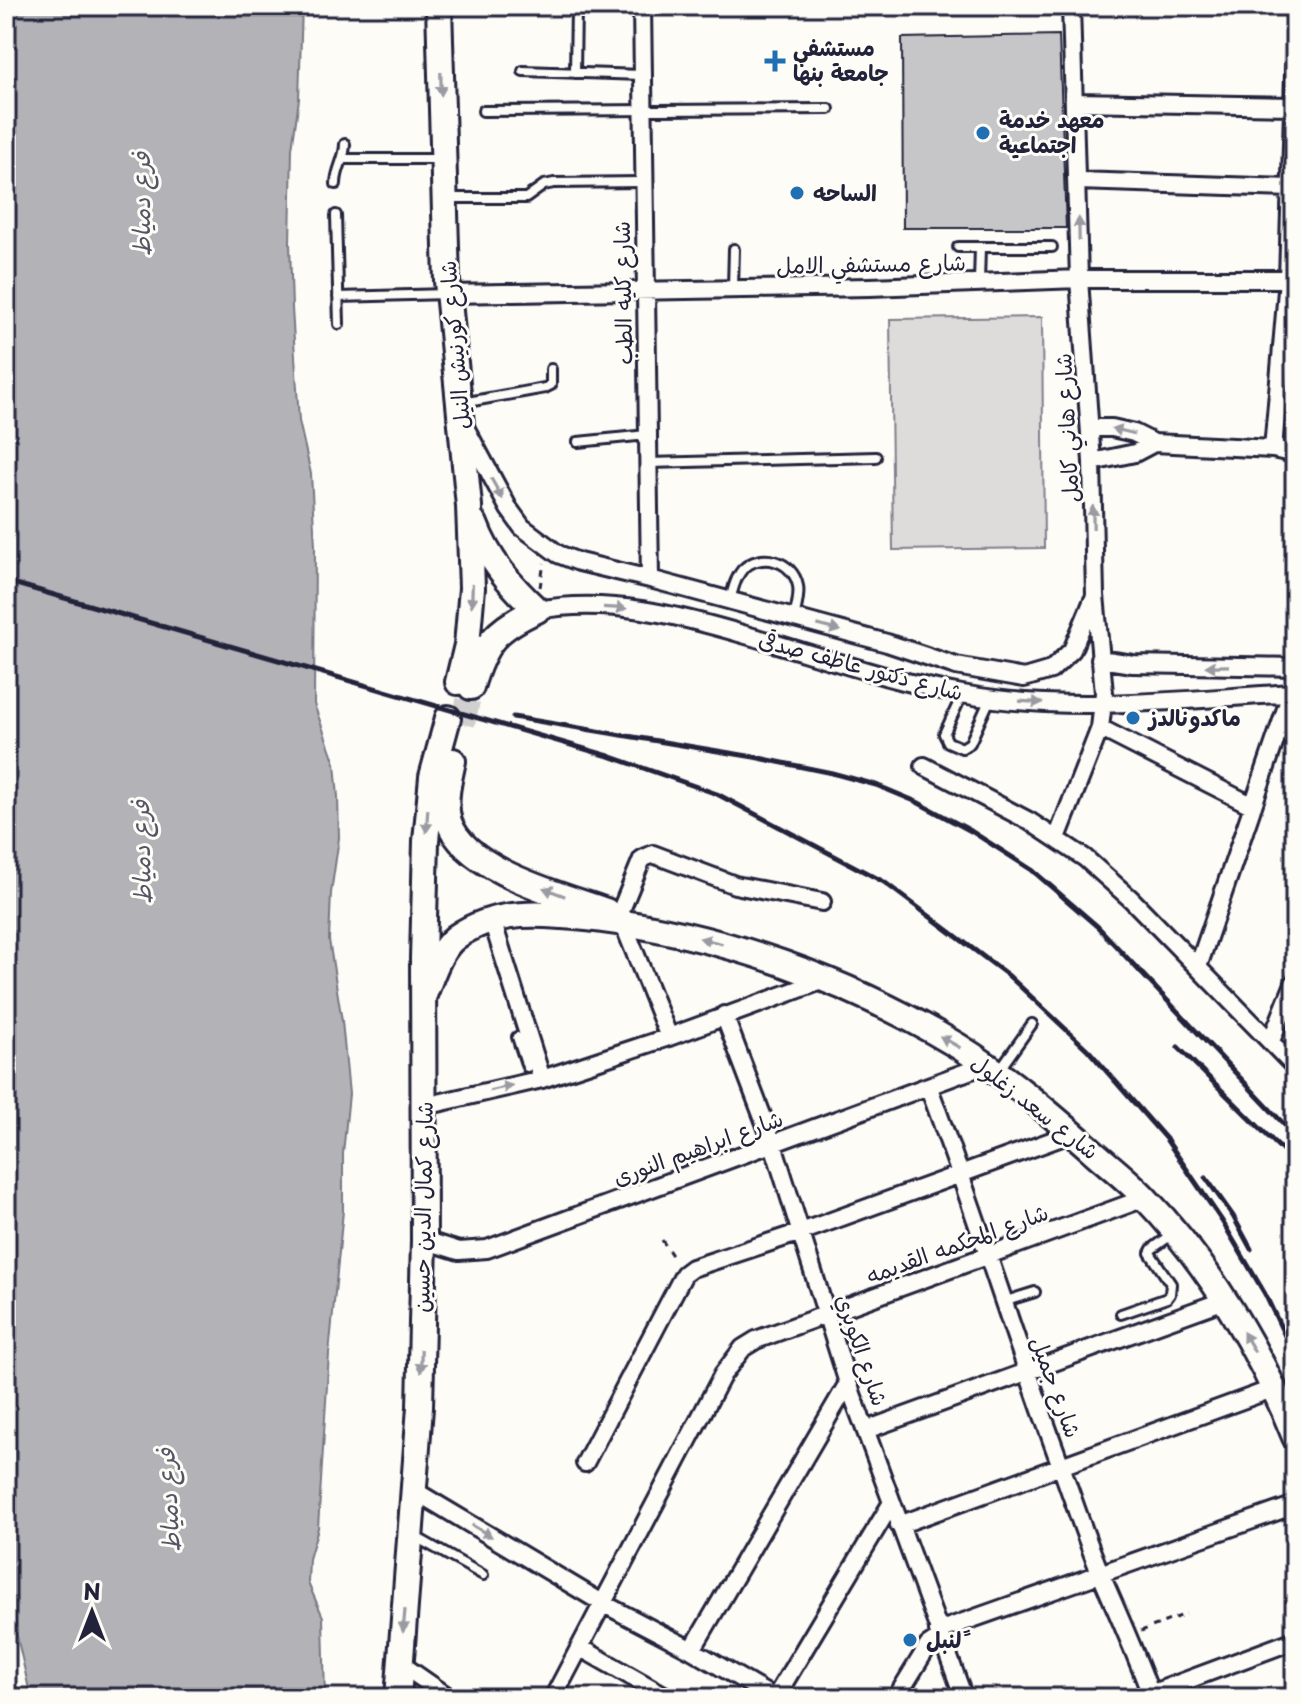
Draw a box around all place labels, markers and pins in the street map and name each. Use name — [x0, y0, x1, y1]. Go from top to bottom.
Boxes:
place label: مستشفي جامعة بنها — [793, 30, 889, 88]
marker: مستشفي جامعة بنها — [764, 50, 786, 72]
place label: معهد خدمة اجتماعية — [999, 102, 1104, 160]
marker: معهد خدمة اجتماعية — [974, 124, 992, 142]
place label: الساحه — [813, 175, 877, 208]
marker: الساحه — [788, 184, 806, 202]
place label: ماكدونالدز — [1147, 700, 1241, 734]
marker: ماكدونالدز — [1124, 709, 1142, 727]
place label: لنبل ً — [926, 1622, 971, 1655]
marker: لنبل ً — [901, 1631, 919, 1649]

